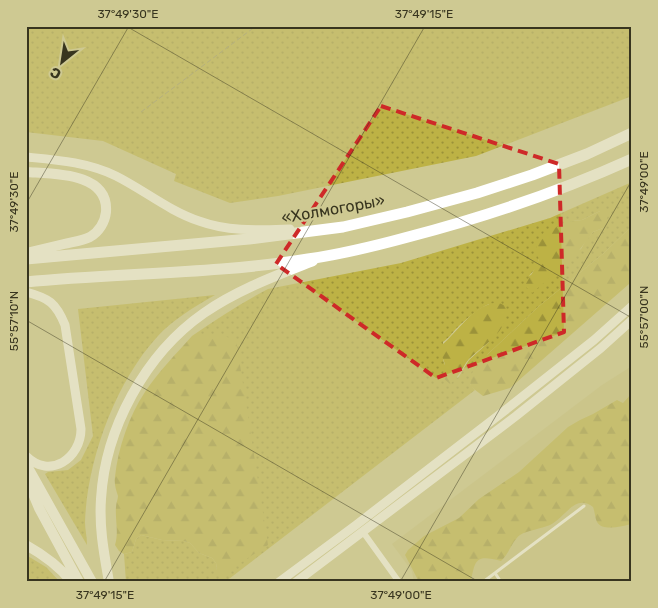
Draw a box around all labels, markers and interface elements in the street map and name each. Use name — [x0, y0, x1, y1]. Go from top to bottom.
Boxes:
text: 37°49'30"E — [97, 7, 159, 21]
text: 37°49'15"E — [395, 7, 453, 21]
north arrow — [38, 38, 88, 88]
text: С — [47, 63, 64, 83]
text: 37°49'00"E — [637, 151, 651, 213]
text: 37°49'30"E — [7, 171, 21, 233]
street label: «Холмогоры» — [280, 191, 386, 227]
text: 55°57'00"N — [637, 286, 651, 348]
text: 55°57'10"N — [7, 291, 21, 351]
text: 37°49'15"E — [76, 588, 134, 602]
text: 37°49'00"E — [370, 588, 432, 602]

